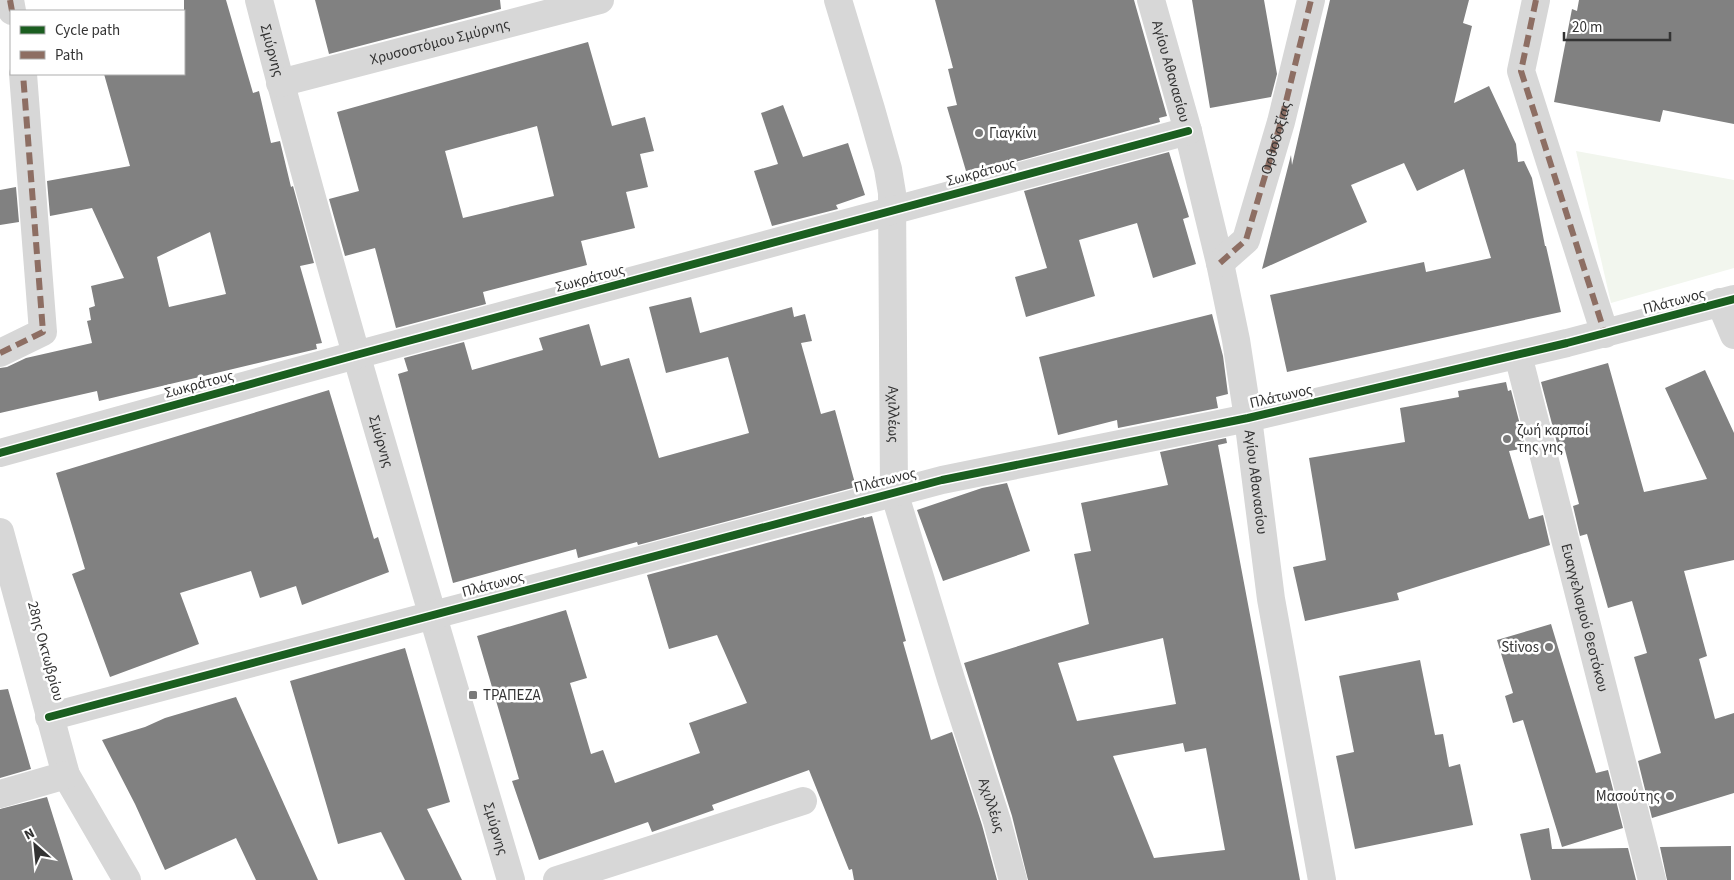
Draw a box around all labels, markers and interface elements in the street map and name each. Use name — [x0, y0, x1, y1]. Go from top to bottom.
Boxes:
legend — [10, 10, 185, 75]
scale bar — [1564, 10, 1670, 42]
street label: Χρυσοστόμου Σμύρνης — [368, 14, 512, 70]
text: 20 m — [1572, 17, 1602, 38]
street label: Αγίου Αθανασίου — [1146, 18, 1195, 125]
text: Cycle path — [55, 20, 120, 41]
street label: Σμύρνης — [255, 22, 289, 80]
text: Path — [55, 45, 83, 66]
street label: Ορθοδοξίας — [1256, 99, 1297, 177]
place label: Γιαγκίνι — [989, 123, 1037, 144]
marker: Γιαγκίνι — [973, 127, 985, 139]
street label: Σωκράτους — [944, 153, 1019, 192]
street label: Σωκράτους — [553, 259, 628, 298]
street label: Πλάτωνος — [1641, 283, 1708, 320]
street label: Σωκράτους — [162, 365, 237, 404]
street label: Πλάτωνος — [1248, 379, 1315, 414]
street label: Αχιλλέως — [882, 386, 904, 443]
street label: Σμύρνης — [363, 413, 399, 471]
place label: ζωή καρποί της γης — [1517, 420, 1589, 458]
street label: Αγίου Αθανασίου — [1239, 429, 1273, 536]
marker: ζωή καρποί της γης — [1501, 433, 1513, 445]
street label: Πλάτωνος — [852, 462, 919, 498]
street label: Ευαγγελισμού Θεοτόκου — [1556, 541, 1614, 694]
street label: Πλάτωνος — [460, 566, 527, 603]
street label: 28ης Οκτωβρίου — [22, 599, 69, 703]
place label: Stivos — [1501, 637, 1539, 658]
marker: Stivos — [1543, 641, 1555, 653]
place label: ΤΡΑΠΕΖΑ — [483, 685, 542, 706]
marker: ΤΡΑΠΕΖΑ — [467, 689, 479, 701]
street label: Αχιλλέως — [973, 775, 1010, 836]
place label: Μασούτης — [1596, 786, 1661, 807]
marker: Μασούτης — [1664, 790, 1676, 802]
street label: Σμύρνης — [478, 800, 513, 858]
north arrow — [10, 820, 60, 870]
text: N — [21, 823, 38, 845]

